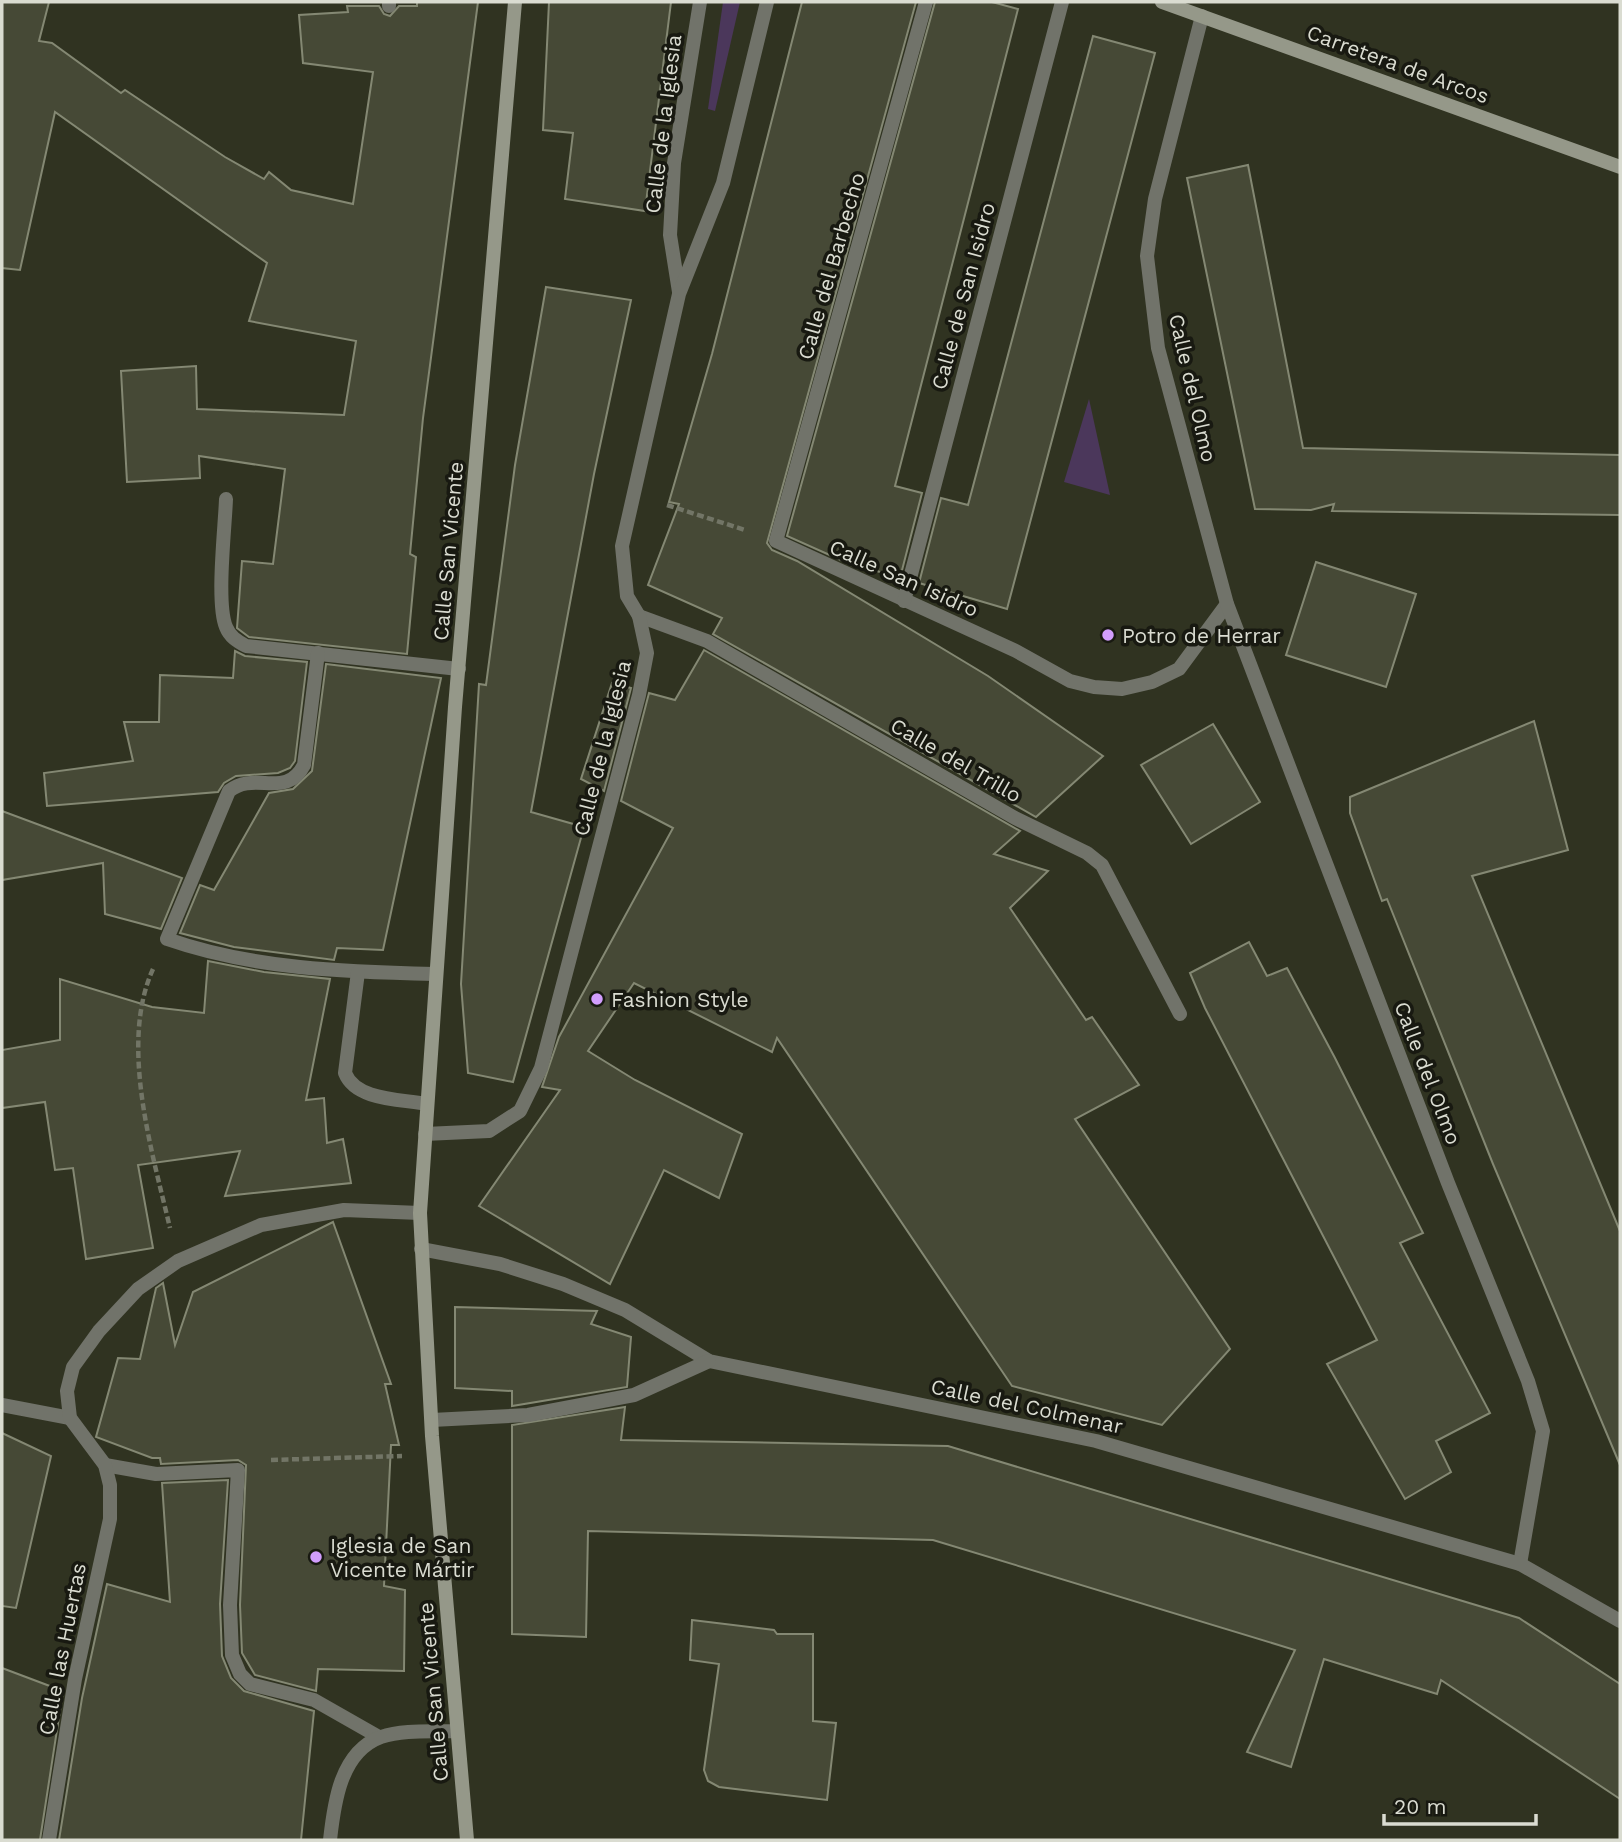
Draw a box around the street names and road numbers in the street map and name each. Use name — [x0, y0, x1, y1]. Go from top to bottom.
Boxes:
street label: Carretera de Arcos — [1304, 19, 1492, 109]
street label: Calle de la Iglesia — [640, 33, 686, 215]
street label: Calle del Barbecho — [792, 170, 870, 362]
street label: Calle de San Isidro — [926, 200, 1000, 392]
street label: Calle del Olmo — [1164, 311, 1222, 465]
street label: Calle San Vicente — [428, 460, 468, 642]
street label: Calle San Isidro — [826, 534, 982, 622]
street label: Calle de la Iglesia — [568, 657, 636, 838]
street label: Calle del Trillo — [886, 712, 1026, 808]
street label: Calle del Olmo — [1389, 998, 1467, 1148]
street label: Calle del Colmenar — [929, 1373, 1126, 1439]
street label: Calle las Huertas — [33, 1561, 91, 1737]
street label: Calle San Vicente — [413, 1601, 453, 1783]

